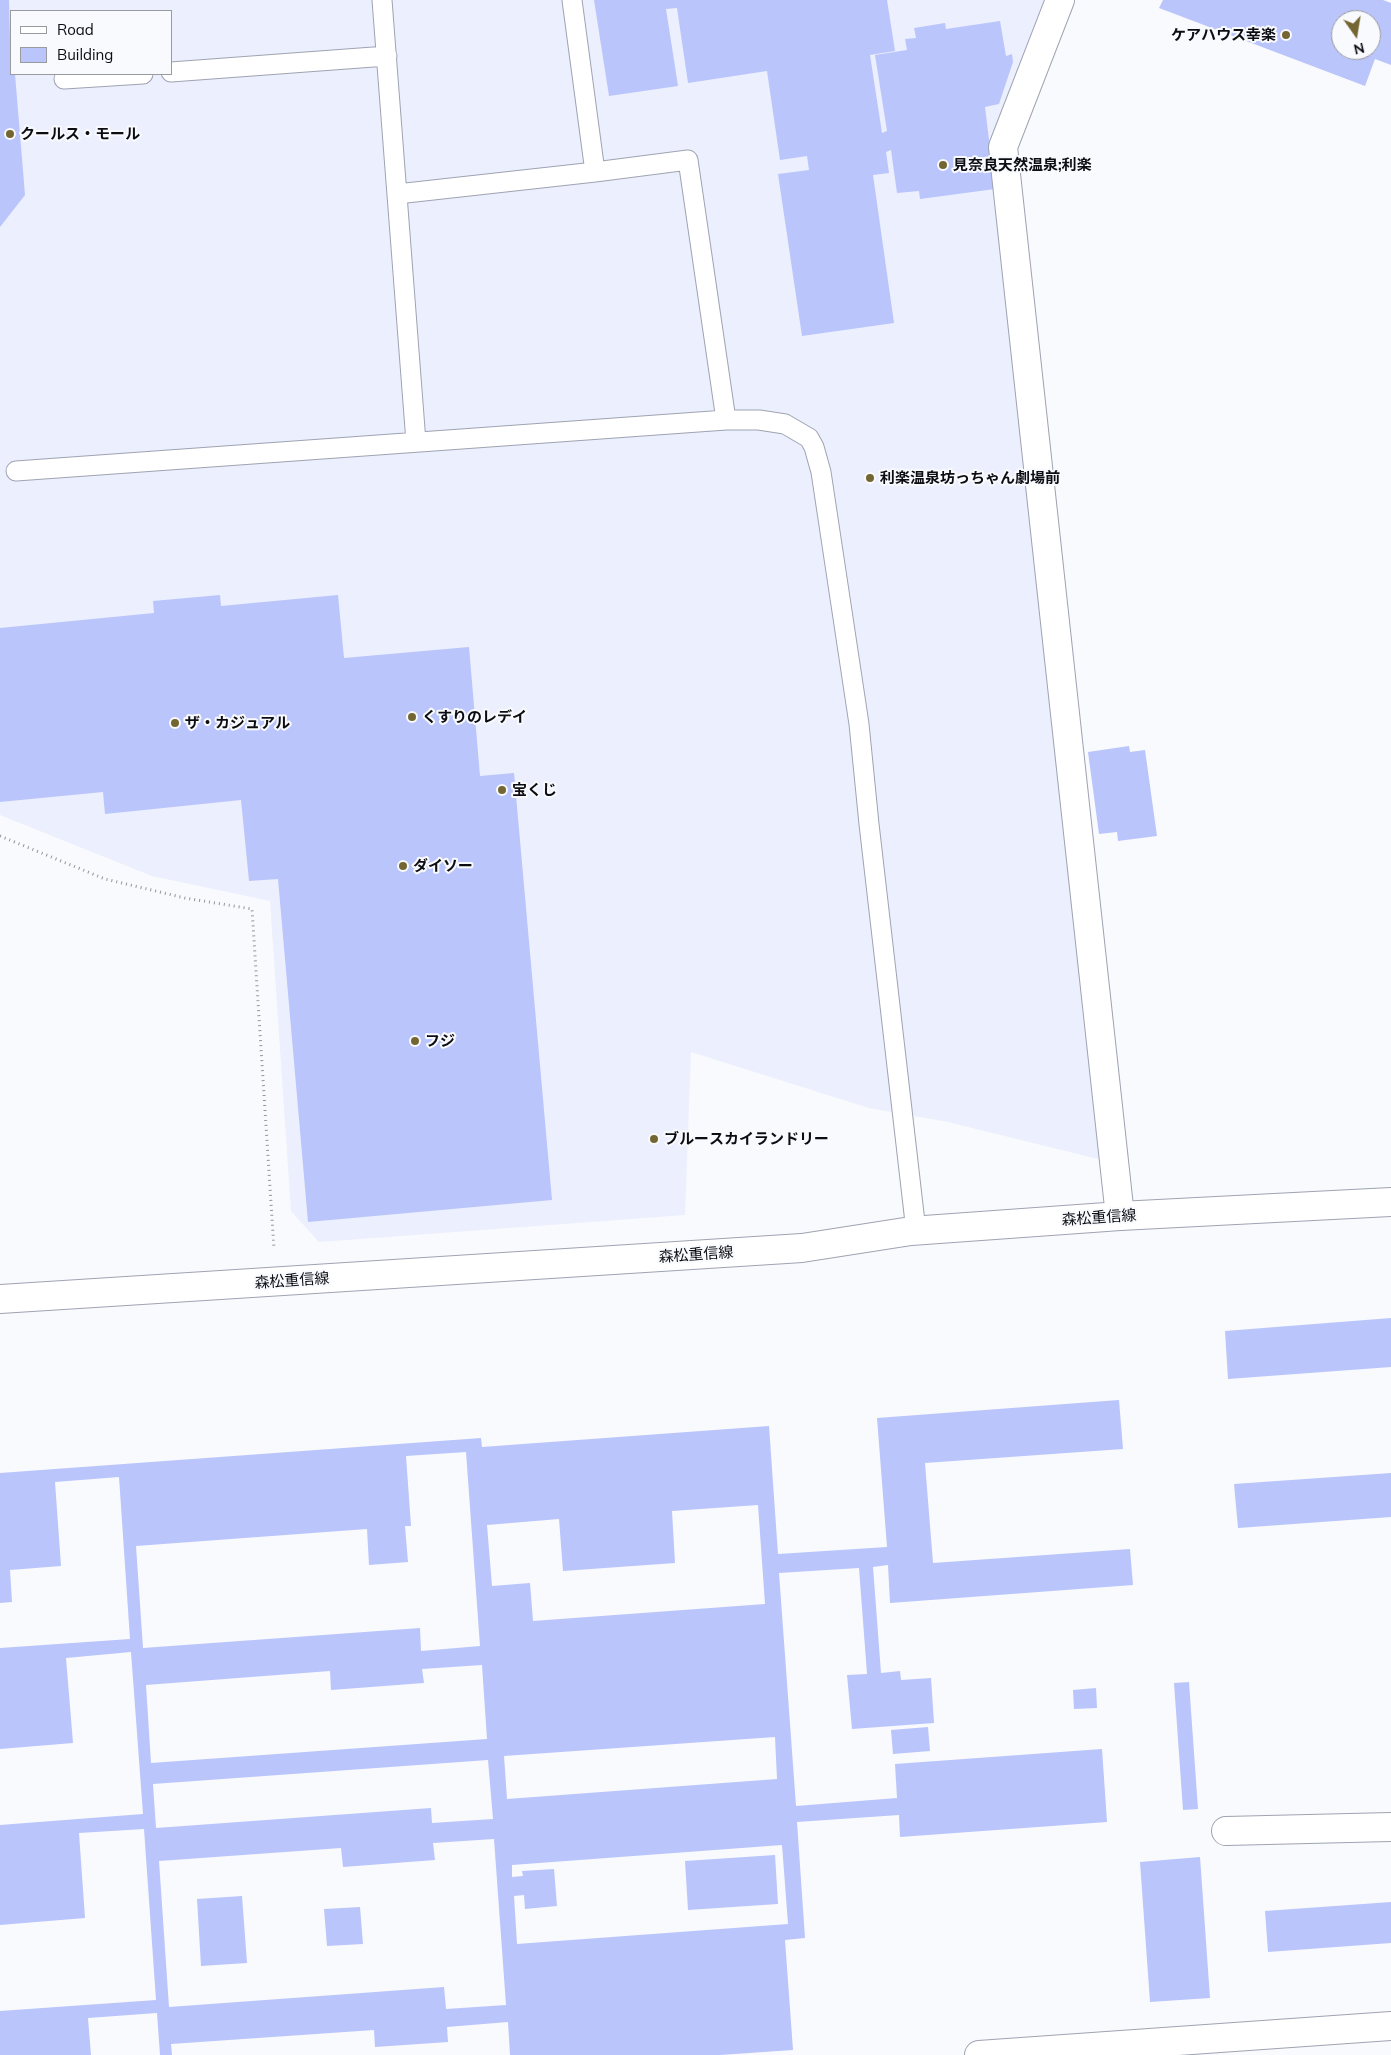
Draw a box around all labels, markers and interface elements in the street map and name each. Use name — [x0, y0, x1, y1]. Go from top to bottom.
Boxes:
legend — [10, 10, 172, 75]
north arrow — [1331, 10, 1381, 60]
text: Road — [57, 20, 94, 39]
place label: ケアハウス幸楽 — [1171, 26, 1276, 44]
marker: ケアハウス幸楽 — [1280, 29, 1292, 41]
text: N — [1352, 39, 1366, 59]
text: Building — [57, 45, 113, 64]
place label: クールス・モール — [20, 125, 140, 143]
marker: クールス・モール — [4, 128, 16, 140]
place label: 見奈良天然温泉;利楽 — [953, 156, 1092, 174]
marker: 見奈良天然温泉;利楽 — [937, 159, 949, 171]
place label: 利楽温泉坊っちゃん劇場前 — [880, 469, 1060, 487]
marker: 利楽温泉坊っちゃん劇場前 — [864, 472, 876, 484]
place label: くすりのレデイ — [422, 708, 527, 726]
marker: くすりのレデイ — [406, 711, 418, 723]
place label: ザ・カジュアル — [185, 714, 290, 732]
marker: ザ・カジュアル — [169, 717, 181, 729]
place label: 宝くじ — [512, 781, 557, 799]
marker: 宝くじ — [496, 784, 508, 796]
place label: ダイソー — [413, 857, 473, 875]
marker: ダイソー — [397, 860, 409, 872]
place label: フジ — [425, 1032, 455, 1050]
marker: フジ — [409, 1035, 421, 1047]
place label: ブルースカイランドリー — [664, 1130, 829, 1148]
marker: ブルースカイランドリー — [648, 1133, 660, 1145]
street label: 森松重信線 — [1061, 1206, 1137, 1230]
street label: 森松重信線 — [658, 1243, 734, 1267]
street label: 森松重信線 — [254, 1269, 330, 1293]

